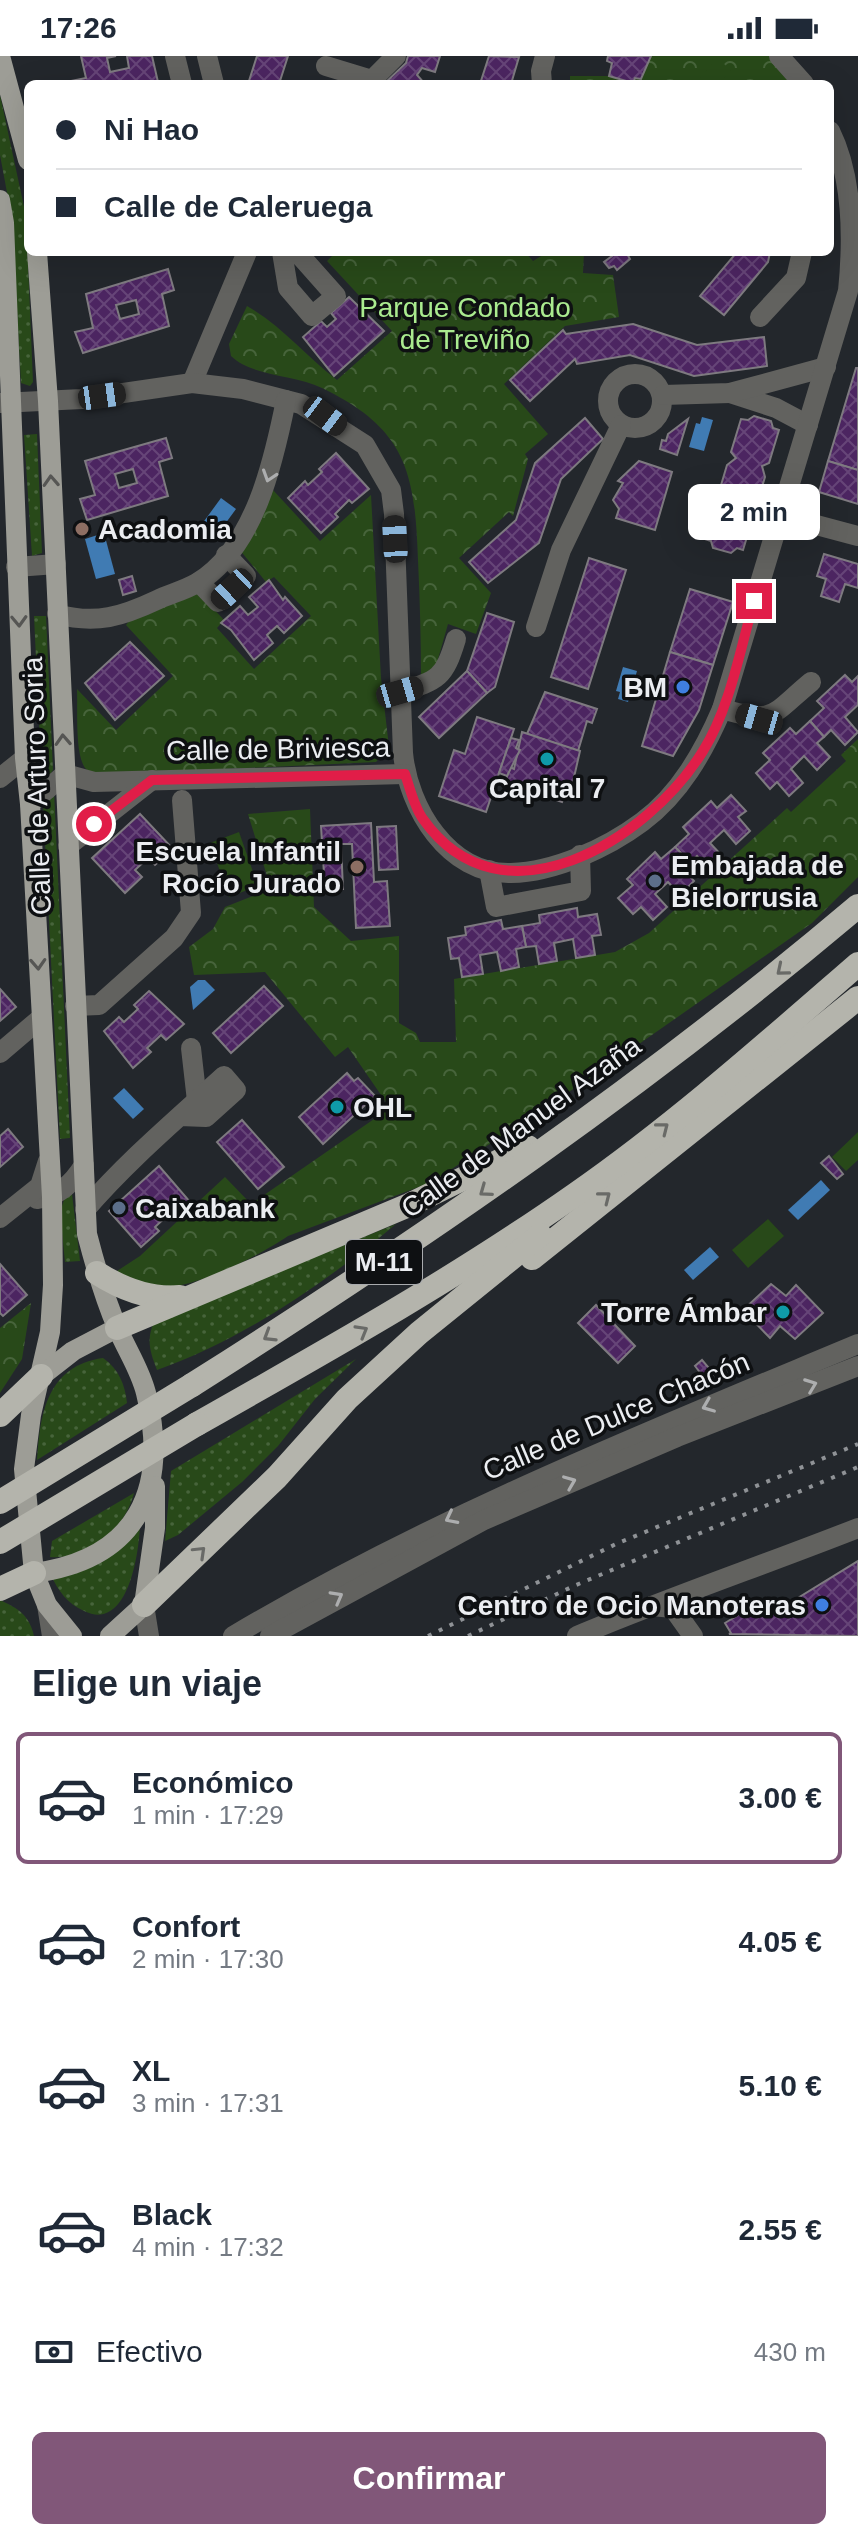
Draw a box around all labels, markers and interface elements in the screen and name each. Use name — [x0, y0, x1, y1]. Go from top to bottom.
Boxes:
text: 17:26 — [40, 11, 117, 44]
text: Ni Hao — [104, 113, 199, 146]
text: Calle de Caleruega — [104, 190, 372, 223]
park label: Parque Condado de Treviño — [359, 292, 571, 355]
car — [77, 381, 127, 411]
car — [299, 392, 351, 440]
one-way arrow — [263, 468, 279, 482]
one-way arrow — [43, 474, 60, 487]
callout: 2 min — [688, 485, 820, 541]
text: 2 min — [720, 497, 788, 527]
place label: Acadomia — [98, 514, 232, 545]
car — [382, 514, 408, 564]
marker: Acadomia — [73, 520, 91, 538]
car — [206, 564, 258, 614]
route end — [736, 583, 772, 619]
one-way arrow — [10, 615, 27, 628]
street label: Calle de Arturo Soria — [17, 656, 57, 916]
place label: BM — [623, 672, 667, 703]
car — [374, 674, 426, 710]
marker: BM — [674, 678, 692, 696]
car — [733, 701, 785, 737]
street label: Calle de Briviesca — [166, 732, 391, 766]
one-way arrow — [55, 733, 72, 746]
marker: Capital 7 — [538, 750, 556, 768]
place label: Capital 7 — [489, 773, 605, 804]
route start — [76, 806, 112, 842]
place label: Escuela Infantil Rocío Jurado — [136, 836, 341, 899]
place label: Embajada de Bielorrusia — [671, 850, 844, 913]
marker: Escuela Infantil Rocío Jurado — [348, 858, 366, 876]
marker: Embajada de Bielorrusia — [646, 872, 664, 890]
one-way arrow — [29, 958, 46, 971]
one-way arrow — [776, 960, 791, 975]
street label: Calle de Manuel Azaña — [395, 1030, 647, 1224]
place label: OHL — [353, 1092, 412, 1123]
marker: OHL — [328, 1098, 346, 1116]
one-way arrow — [654, 1123, 669, 1137]
one-way arrow — [479, 1181, 493, 1195]
place label: Caixabank — [135, 1193, 275, 1224]
one-way arrow — [596, 1193, 611, 1207]
marker: Caixabank — [110, 1199, 128, 1217]
road number: M-11 — [346, 1240, 422, 1284]
place label: Torre Ámbar — [601, 1297, 767, 1328]
marker: Torre Ámbar — [774, 1303, 792, 1321]
one-way arrow — [354, 1325, 368, 1341]
one-way arrow — [263, 1327, 278, 1342]
street label: Calle de Dulce Chacón — [478, 1346, 754, 1486]
one-way arrow — [804, 1378, 818, 1395]
one-way arrow — [702, 1397, 716, 1413]
one-way arrow — [562, 1475, 576, 1492]
one-way arrow — [445, 1509, 460, 1524]
one-way arrow — [191, 1547, 206, 1561]
place label: Centro de Ocio Manoteras — [457, 1590, 806, 1621]
one-way arrow — [329, 1591, 343, 1607]
marker: Centro de Ocio Manoteras — [813, 1596, 831, 1614]
text: Elige un viaje — [32, 1663, 262, 1704]
icon: car — [36, 1762, 108, 1834]
text: Económico — [132, 1766, 294, 1799]
text: 3.00 € — [739, 1781, 822, 1814]
text: 1 min · 17:29 — [132, 1800, 284, 1830]
icon: car — [36, 1906, 108, 1978]
text: Confort — [132, 1910, 240, 1943]
text: 4.05 € — [739, 1925, 822, 1958]
text: 2 min · 17:30 — [132, 1944, 284, 1974]
icon: car — [36, 2050, 108, 2122]
text: XL — [132, 2054, 170, 2087]
text: 5.10 € — [739, 2069, 822, 2102]
text: 3 min · 17:31 — [132, 2088, 284, 2118]
icon: car — [36, 2194, 108, 2266]
text: Black — [132, 2198, 212, 2231]
text: 2.55 € — [739, 2213, 822, 2246]
text: 4 min · 17:32 — [132, 2232, 284, 2262]
icon: cash — [32, 2330, 76, 2374]
text: Efectivo — [96, 2335, 203, 2368]
text: 430 m — [754, 2337, 826, 2367]
button: Confirmar — [32, 2432, 826, 2524]

